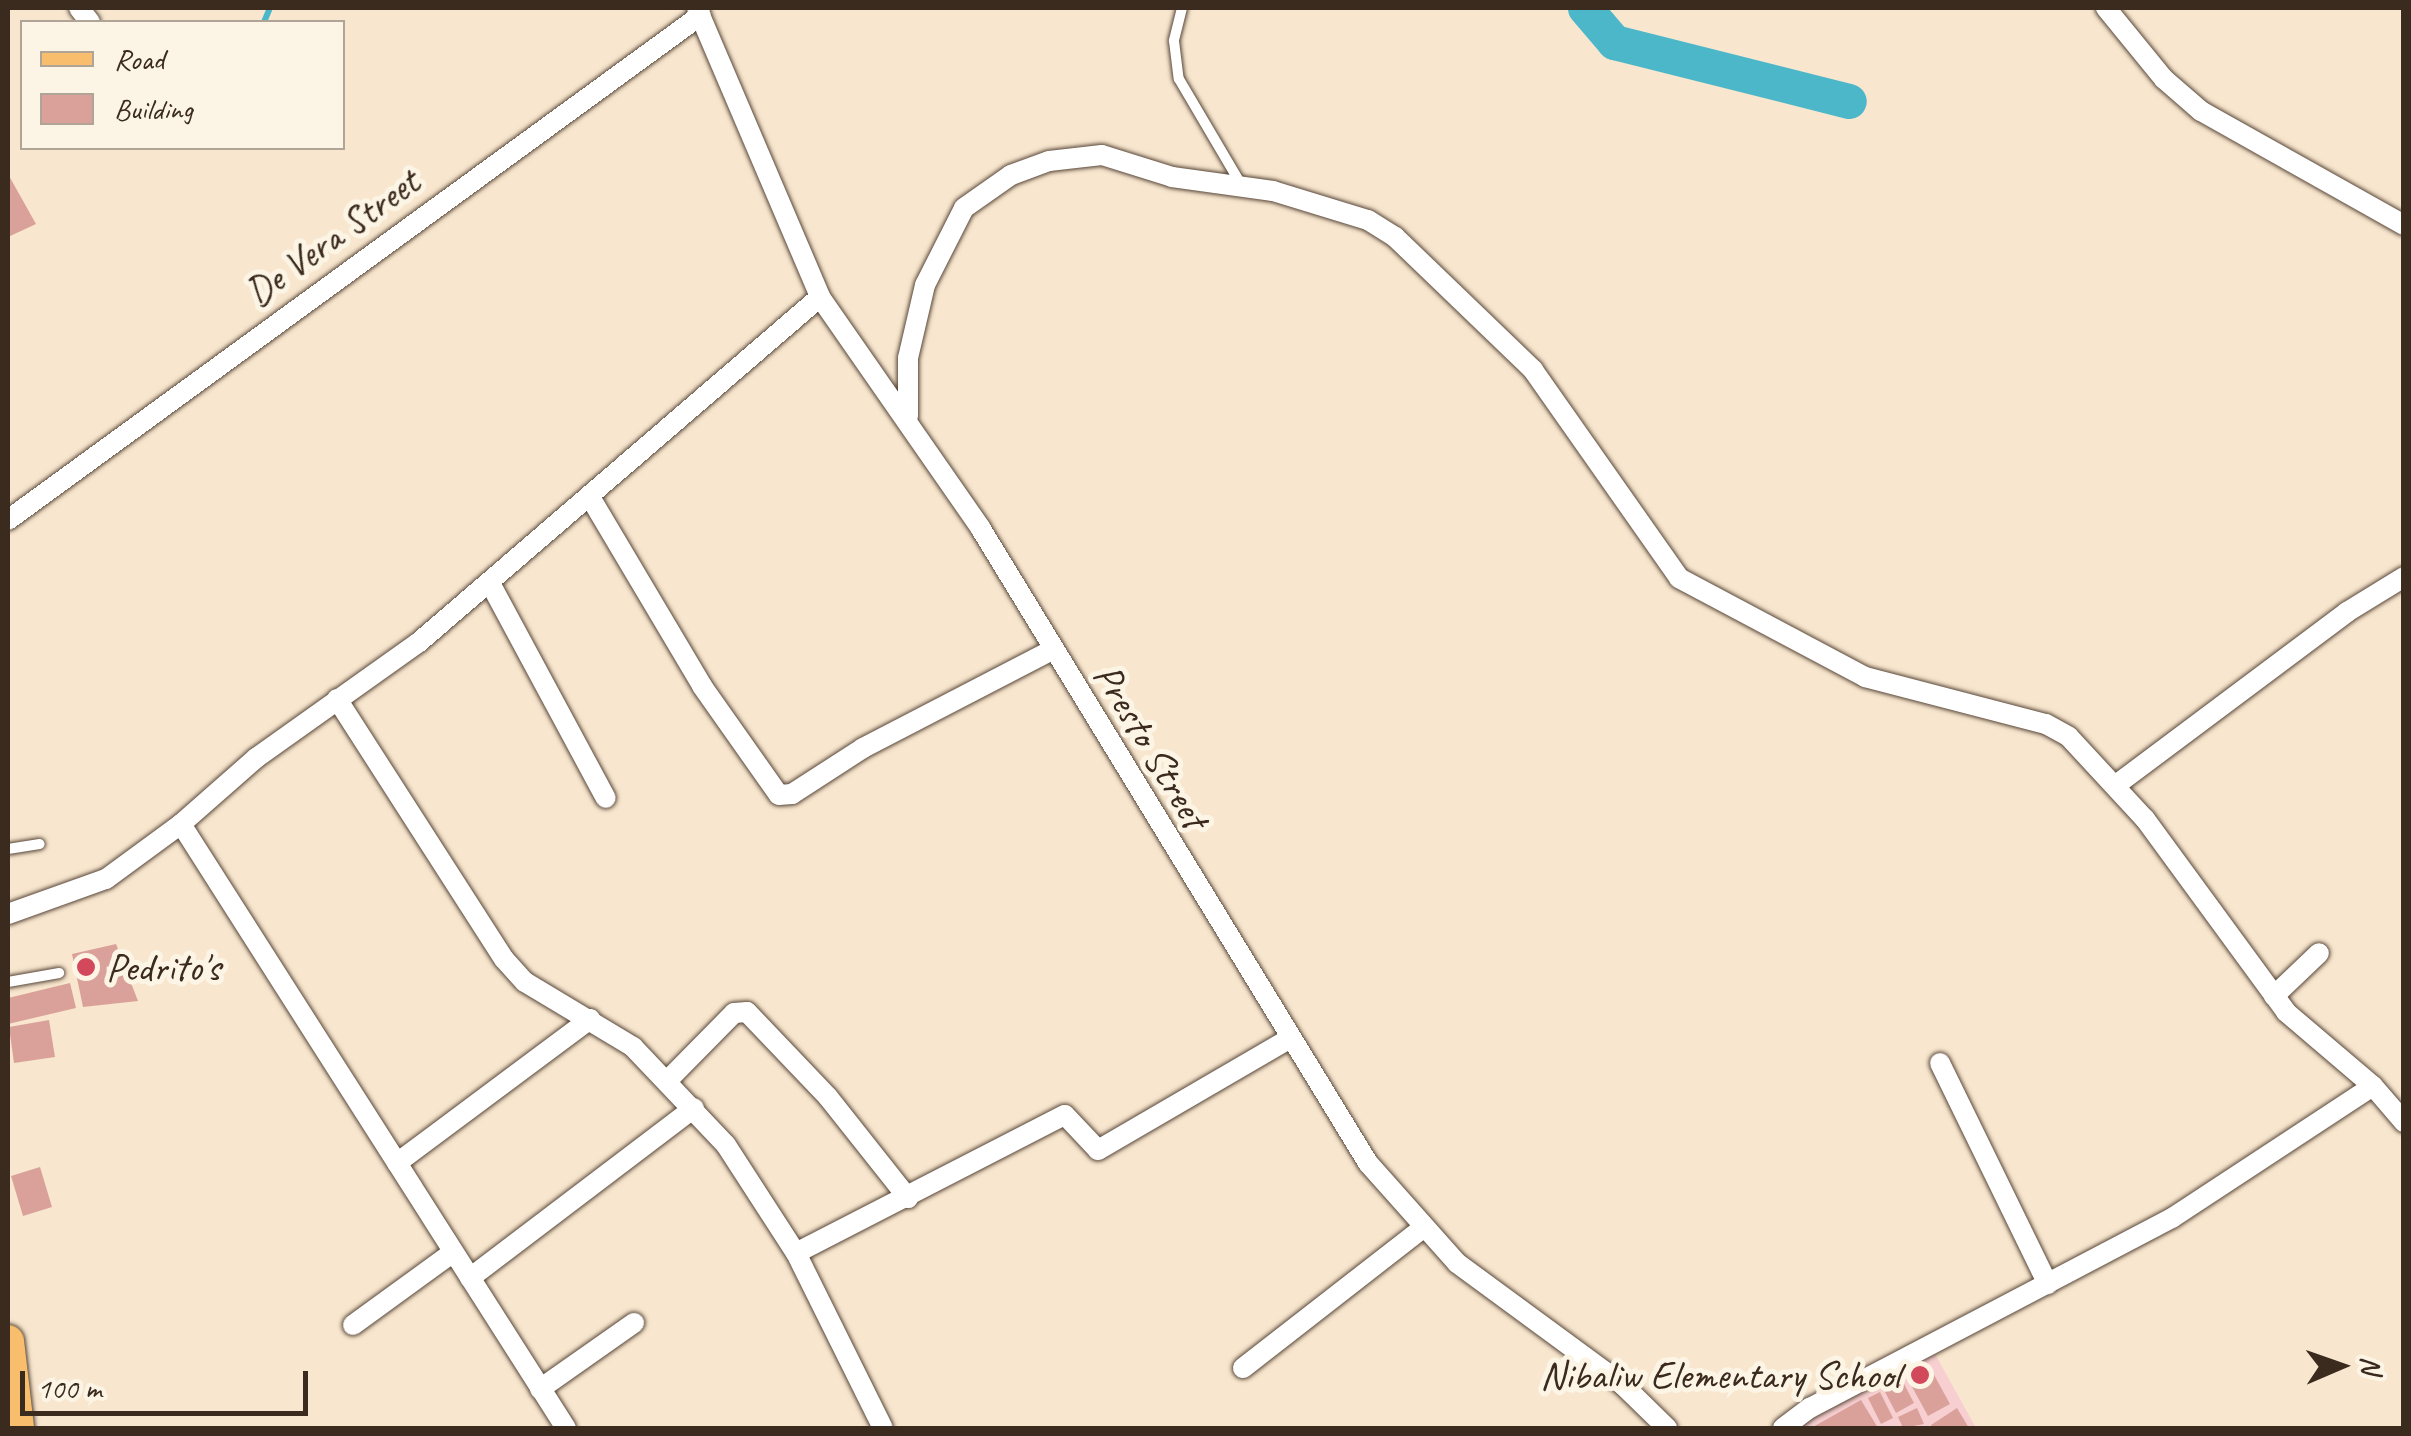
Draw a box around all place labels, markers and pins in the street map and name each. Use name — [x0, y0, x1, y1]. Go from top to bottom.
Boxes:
place label: Pedrito's — [106, 943, 220, 991]
marker: Pedrito's — [75, 956, 97, 978]
place label: Nibaliw Elementary School — [1540, 1351, 1900, 1399]
marker: Nibaliw Elementary School — [1909, 1364, 1931, 1386]

